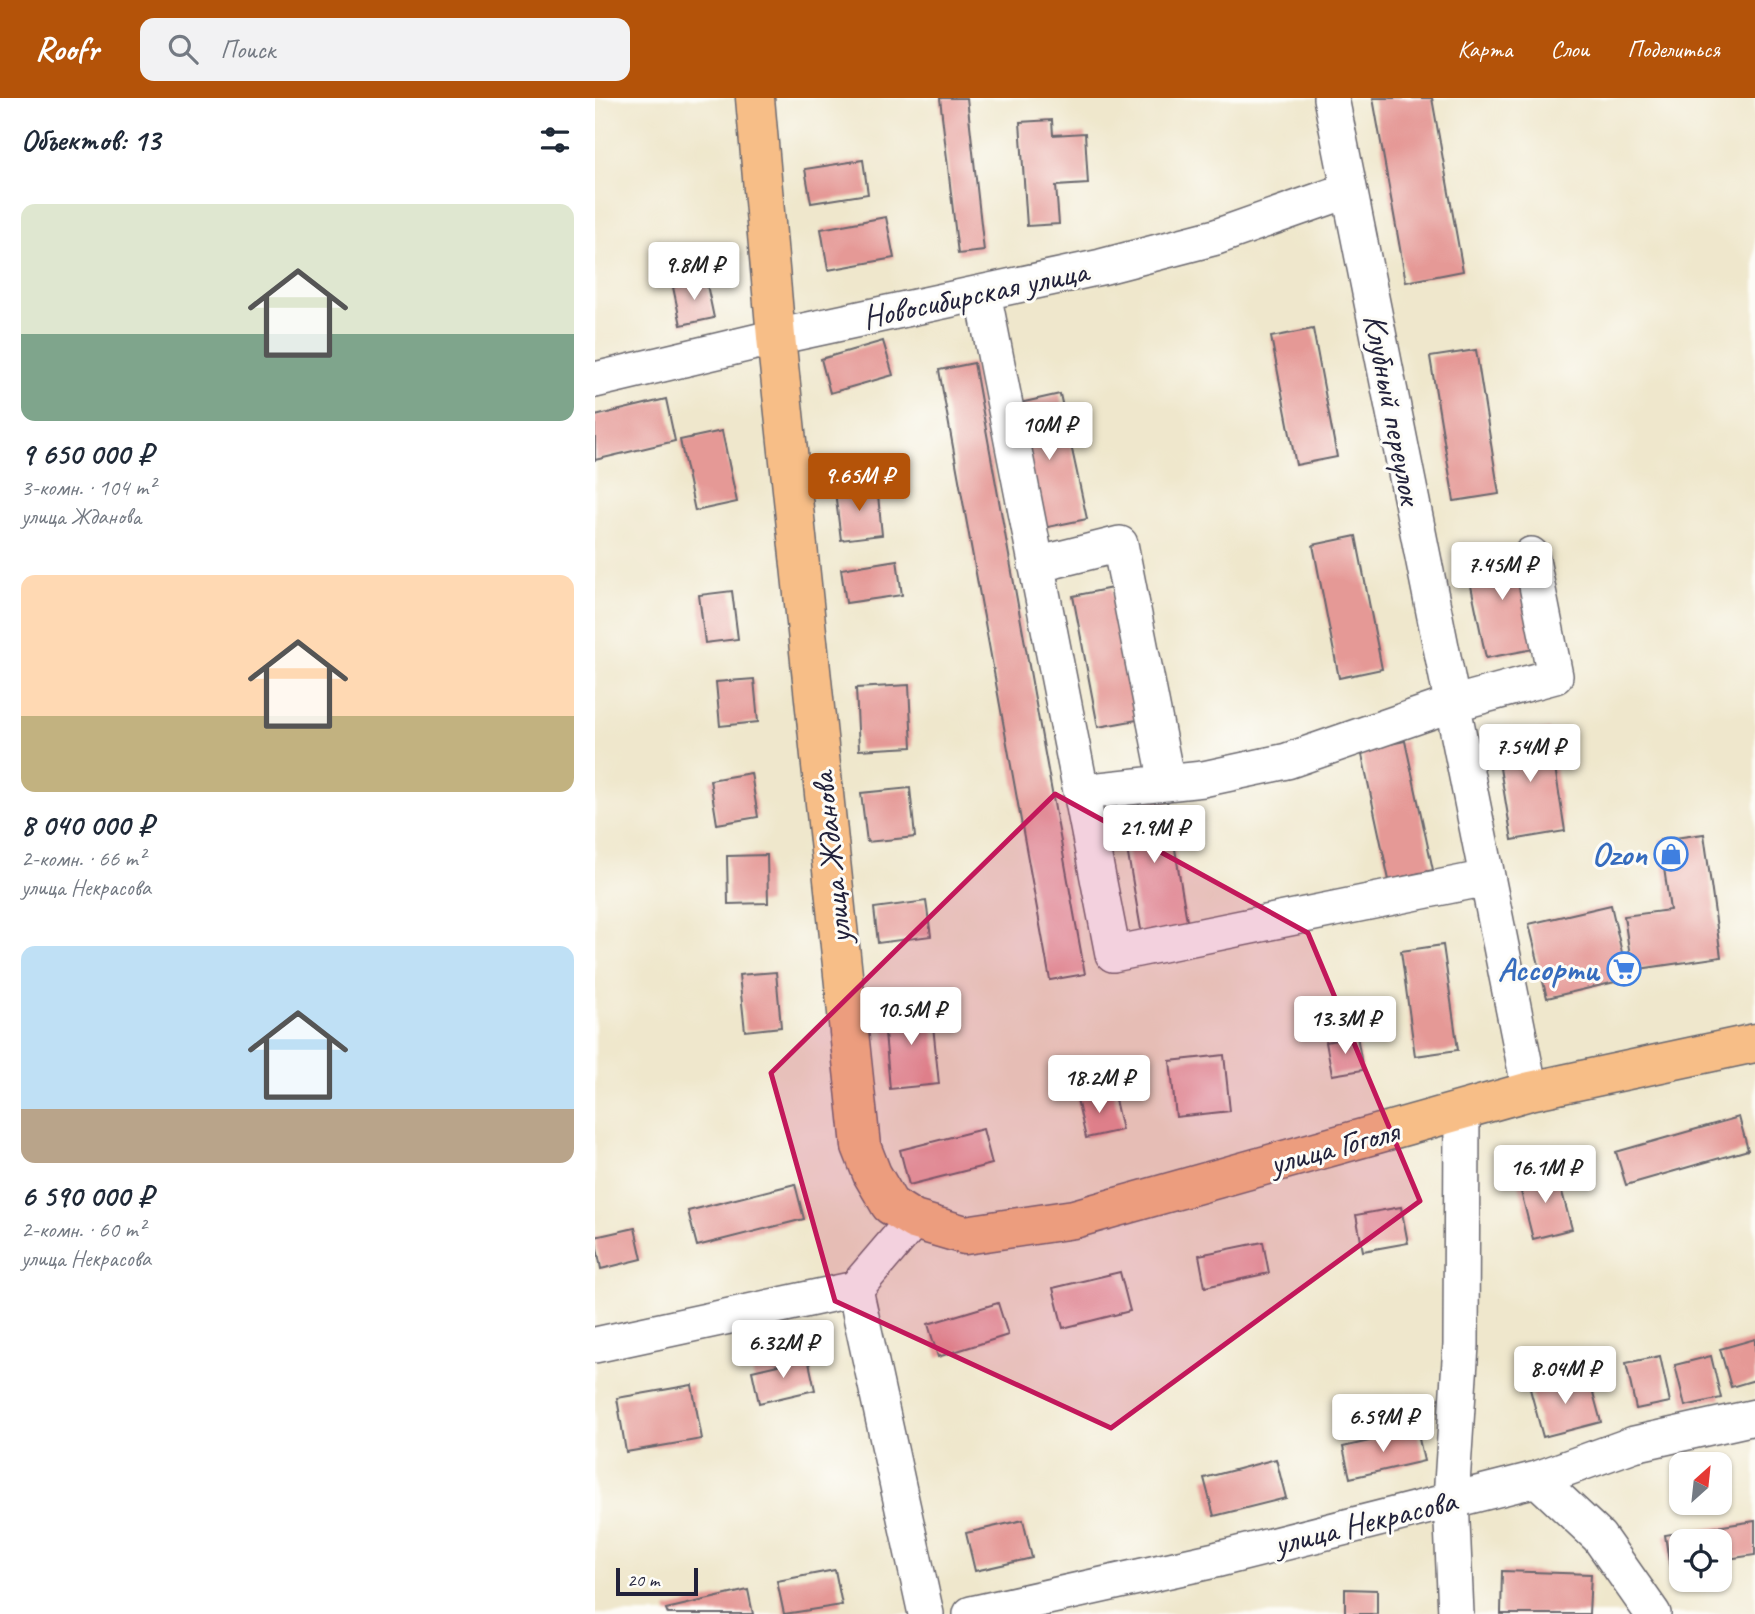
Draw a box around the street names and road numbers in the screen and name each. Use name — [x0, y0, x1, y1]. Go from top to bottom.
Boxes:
street label: Новосибирская улица — [859, 249, 1094, 338]
street label: Клубный переулок — [1354, 310, 1433, 510]
street label: улица Жданова — [801, 768, 861, 948]
street label: улица Гоголя — [1263, 1109, 1406, 1185]
street label: улица Некрасова — [1268, 1478, 1463, 1565]

